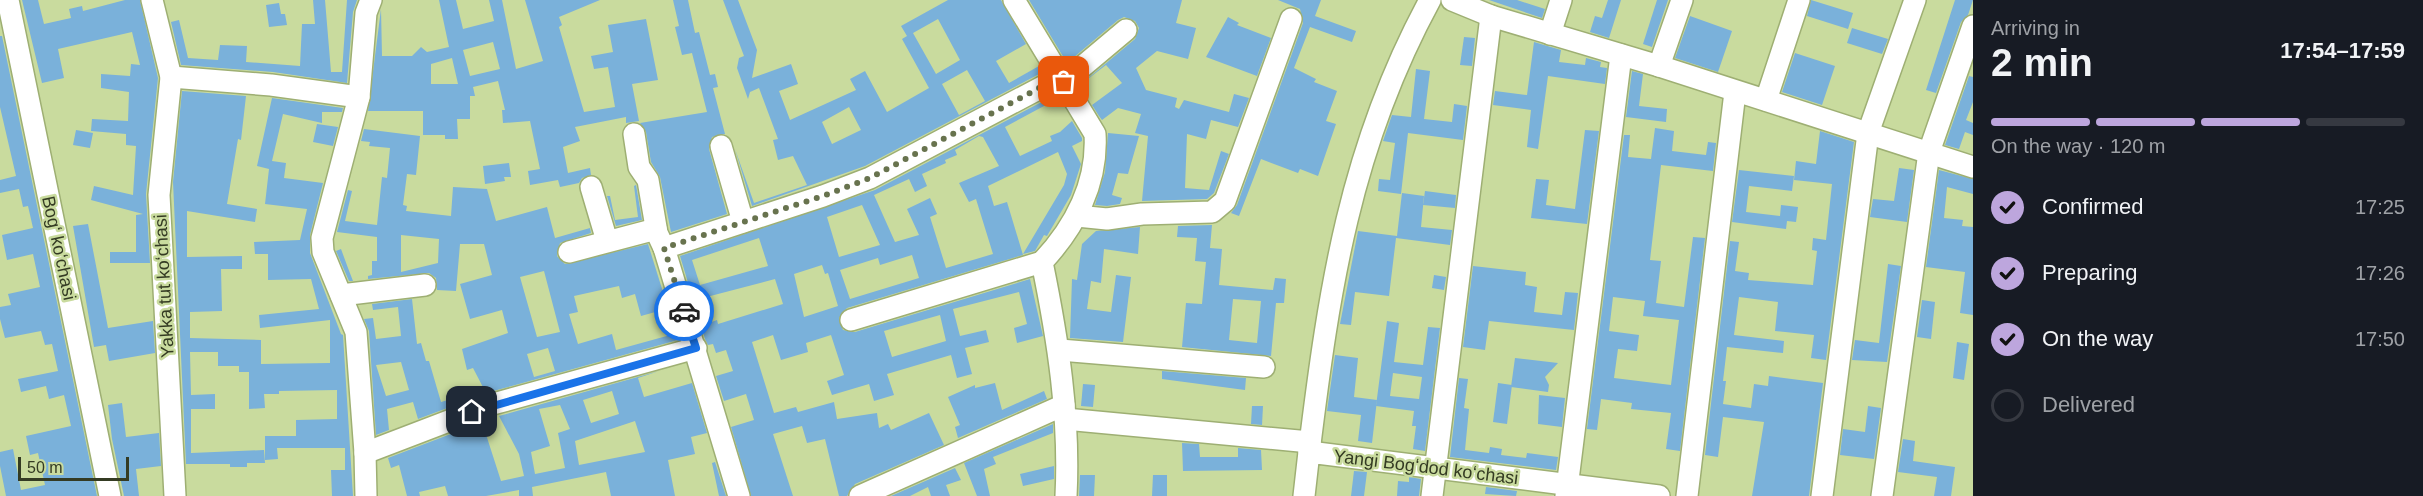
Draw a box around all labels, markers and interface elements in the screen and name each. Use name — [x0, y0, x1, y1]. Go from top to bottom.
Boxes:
text: Arriving in — [1991, 17, 2080, 39]
text: 17:54–17:59 — [2280, 38, 2405, 63]
text: 2 min — [1991, 41, 2093, 84]
pin — [1038, 56, 1089, 107]
icon: bag — [1047, 65, 1080, 98]
text: On the way · 120 m — [1991, 135, 2166, 157]
icon: check — [1991, 191, 2024, 224]
street label: Bogʻ koʻchasi — [38, 194, 80, 302]
text: Confirmed — [2042, 194, 2143, 219]
text: 17:25 — [2355, 196, 2405, 218]
street label: Yakka tut koʻchasi — [150, 214, 178, 358]
icon: check — [1991, 257, 2024, 290]
text: Preparing — [2042, 260, 2137, 285]
text: 17:26 — [2355, 262, 2405, 284]
courier — [654, 281, 714, 341]
icon: car — [668, 295, 701, 328]
icon: check — [1991, 323, 2024, 356]
text: On the way — [2042, 326, 2153, 351]
text: 17:50 — [2355, 328, 2405, 350]
pin — [446, 386, 497, 437]
text: Delivered — [2042, 392, 2135, 417]
icon: home — [455, 395, 488, 428]
street label: Yangi Bogʻdod koʻchasi — [1333, 446, 1519, 488]
scale bar — [18, 454, 129, 482]
text: 50 m — [27, 459, 63, 476]

